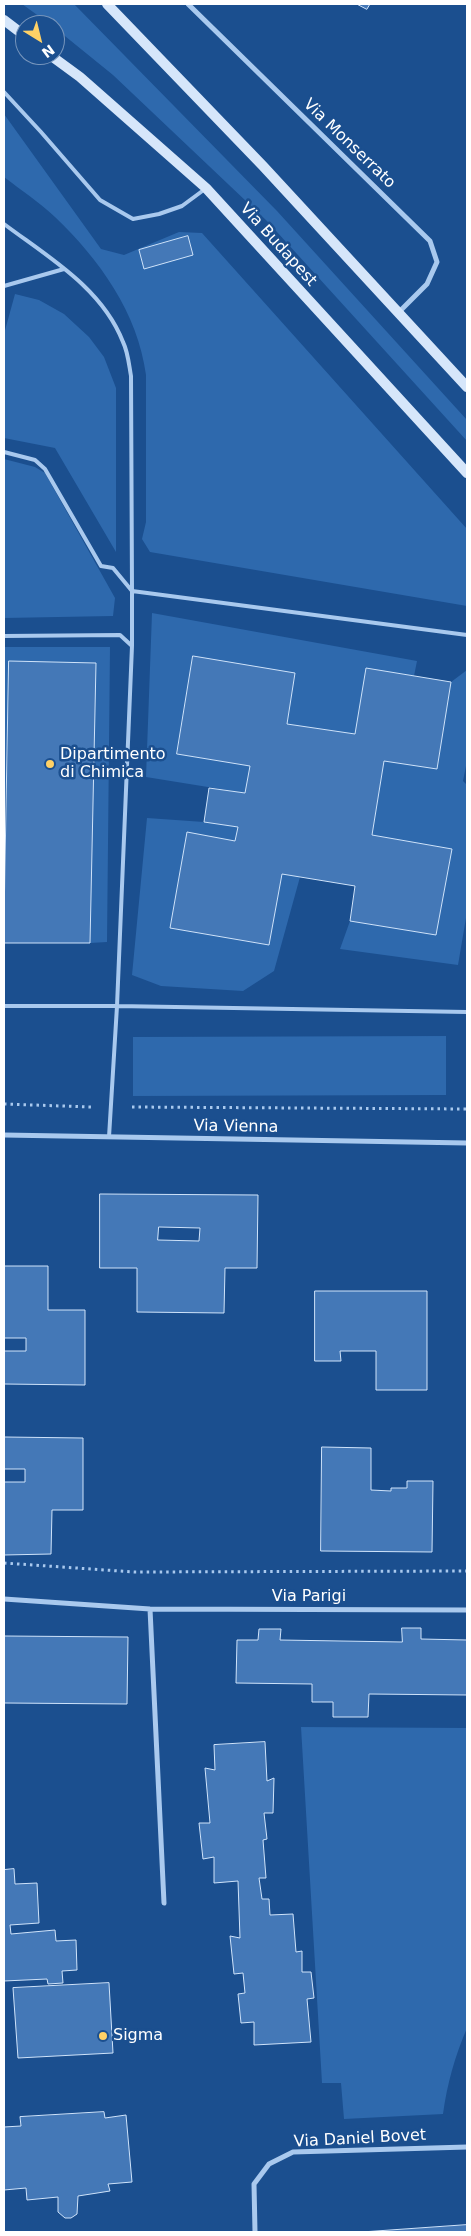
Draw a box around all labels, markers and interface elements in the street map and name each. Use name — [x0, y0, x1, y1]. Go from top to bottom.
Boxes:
north arrow — [15, 15, 65, 65]
text: N — [39, 41, 58, 61]
street label: Via Monserrato — [299, 95, 399, 193]
street label: Via Budapest — [236, 199, 320, 291]
place label: Dipartimento di Chimica — [60, 745, 166, 783]
marker: Dipartimento di Chimica — [44, 758, 56, 770]
street label: Via Vienna — [193, 1117, 279, 1137]
street label: Via Parigi — [272, 1587, 346, 1607]
place label: Sigma — [113, 2026, 163, 2046]
marker: Sigma — [97, 2030, 109, 2042]
street label: Via Daniel Bovet — [293, 2126, 427, 2152]

